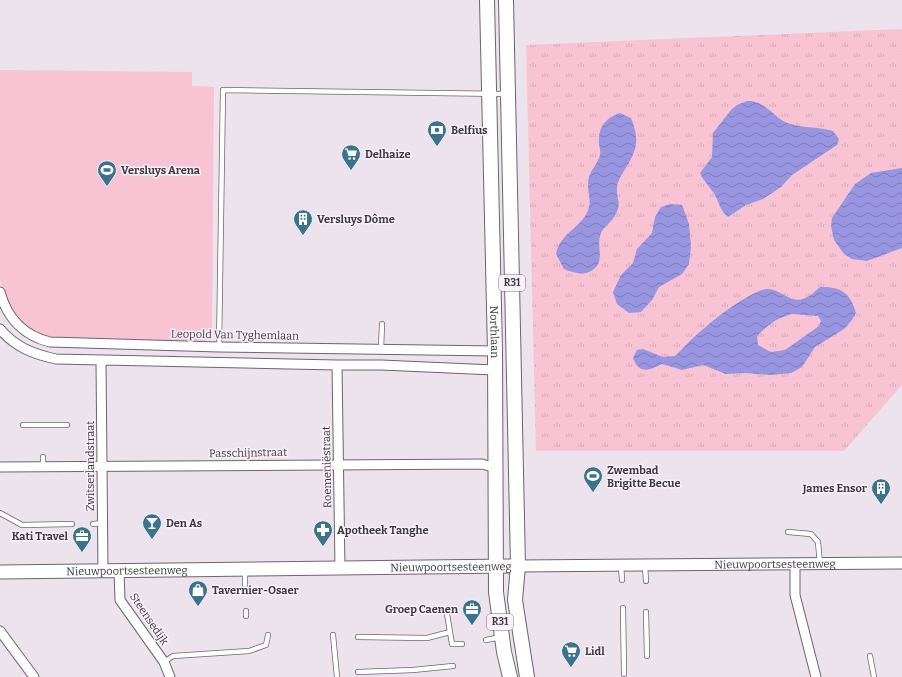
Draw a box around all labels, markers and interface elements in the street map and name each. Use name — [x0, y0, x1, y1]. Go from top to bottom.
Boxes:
bank icon: Belfius — [426, 119, 448, 147]
place label: Belfius — [451, 124, 488, 137]
supermarket icon: Delhaize — [340, 143, 362, 171]
place label: Delhaize — [365, 148, 410, 161]
sports icon: Versluys Arena — [96, 159, 118, 187]
place label: Versluys Arena — [121, 164, 201, 177]
building icon: Versluys Dôme — [292, 208, 314, 236]
place label: Versluys Dôme — [317, 213, 395, 226]
road number: R31 — [499, 275, 525, 291]
street label: Northlaan — [487, 306, 502, 358]
street label: Leopold Van Tyghemlaan — [171, 327, 299, 343]
street label: Zwitserlandstraat — [84, 421, 97, 511]
street label: Roemeniëstraat — [320, 426, 334, 508]
street label: Passchijnstraat — [209, 446, 287, 460]
place label: Zwembad Brigitte Becue — [607, 464, 680, 490]
sports icon: Zwembad Brigitte Becue — [582, 465, 604, 493]
building icon: James Ensor — [870, 477, 892, 505]
place label: James Ensor — [802, 482, 868, 495]
bar icon: Den As — [141, 512, 163, 540]
place label: Den As — [166, 517, 203, 530]
pharmacy icon: Apotheek Tanghe — [312, 519, 334, 547]
place label: Apotheek Tanghe — [337, 524, 428, 537]
office icon: Kati Travel — [71, 525, 93, 553]
place label: Kati Travel — [12, 530, 69, 543]
street label: Nieuwpoortsesteenweg — [714, 557, 836, 571]
street label: Nieuwpoortsesteenweg — [390, 560, 512, 574]
street label: Nieuwpoortsesteenweg — [66, 563, 188, 578]
shop icon: Tavernier-Osaer — [187, 579, 209, 607]
place label: Tavernier-Osaer — [212, 584, 300, 597]
street label: Steensedijk — [127, 591, 171, 648]
office icon: Groep Caenen — [461, 598, 483, 626]
place label: Groep Caenen — [385, 603, 458, 616]
road number: R31 — [487, 614, 513, 630]
supermarket icon: Lidl — [560, 640, 582, 668]
place label: Lidl — [585, 645, 605, 658]

